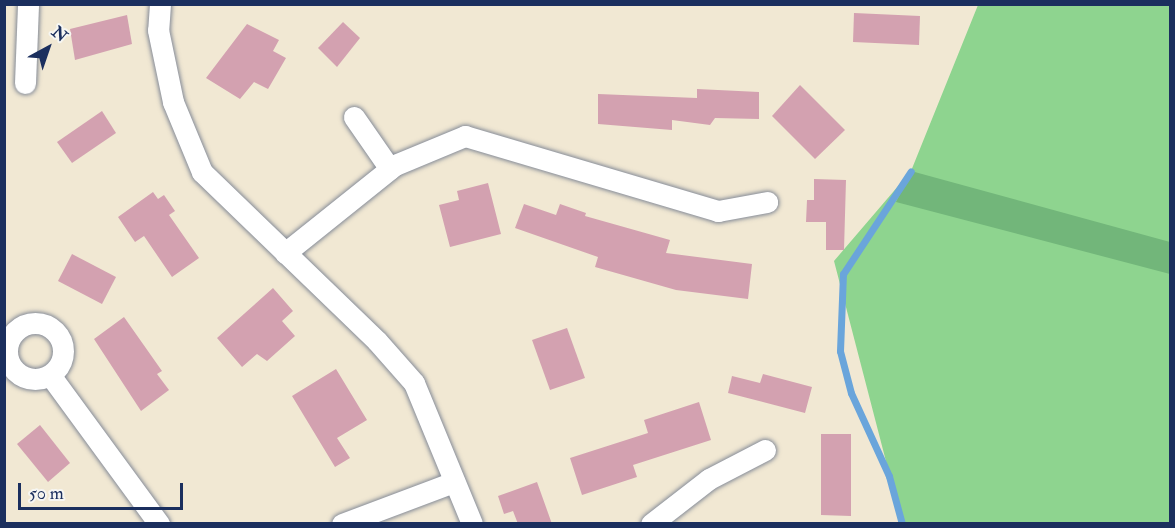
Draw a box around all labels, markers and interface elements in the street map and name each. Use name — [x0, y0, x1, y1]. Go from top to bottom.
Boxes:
north arrow — [18, 18, 78, 78]
text: N — [48, 22, 71, 46]
scale bar — [21, 471, 186, 509]
text: 50 m — [29, 482, 64, 505]

